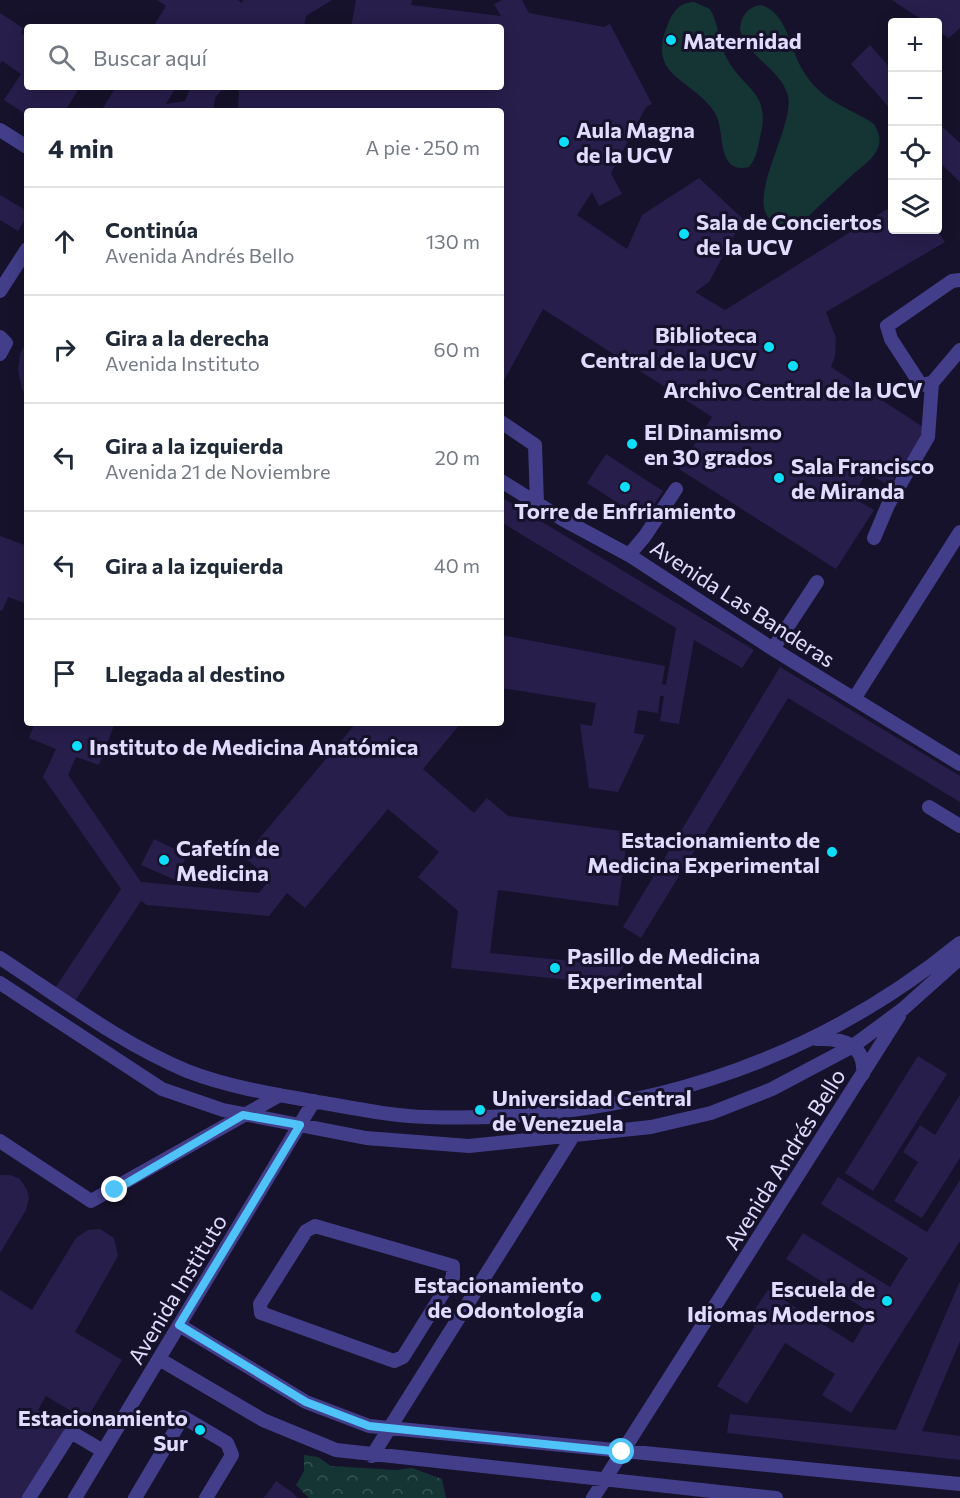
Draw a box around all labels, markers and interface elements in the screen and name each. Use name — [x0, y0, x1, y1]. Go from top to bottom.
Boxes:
map controls — [888, 18, 942, 234]
button: + — [888, 18, 942, 72]
search box — [24, 24, 504, 90]
place label: Maternidad — [683, 27, 802, 54]
marker: Maternidad — [664, 33, 678, 47]
icon: search — [45, 41, 78, 74]
text: Buscar aquí — [93, 44, 207, 71]
button: − — [888, 72, 942, 126]
place label: Aula Magna de la UCV — [576, 116, 695, 168]
button: locate — [888, 126, 942, 180]
text: 4 min — [48, 132, 114, 163]
text: A pie · 250 m — [366, 135, 480, 159]
marker: Aula Magna de la UCV — [557, 135, 571, 149]
button: layers — [888, 180, 942, 234]
place label: Sala de Conciertos de la UCV — [696, 208, 882, 260]
text: Continúa — [105, 216, 198, 243]
icon: ahead — [48, 225, 81, 258]
marker: Sala de Conciertos de la UCV — [677, 227, 691, 241]
text: 130 m — [426, 229, 480, 253]
text: Avenida Andrés Bello — [105, 243, 294, 267]
place label: Biblioteca Central de la UCV — [581, 321, 757, 373]
text: Gira a la derecha — [105, 324, 269, 351]
icon: right — [48, 333, 81, 366]
text: 60 m — [434, 337, 480, 361]
marker: Biblioteca Central de la UCV — [762, 340, 776, 354]
text: Avenida Instituto — [105, 351, 260, 375]
marker: Archivo Central de la UCV — [786, 359, 800, 373]
place label: Archivo Central de la UCV — [663, 376, 923, 403]
place label: El Dinamismo en 30 grados — [644, 418, 782, 470]
text: Gira a la izquierda — [105, 432, 283, 459]
marker: El Dinamismo en 30 grados — [625, 437, 639, 451]
icon: left — [48, 441, 81, 474]
text: 20 m — [435, 445, 480, 469]
place label: Sala Francisco de Miranda — [791, 452, 934, 504]
text: Avenida 21 de Noviembre — [105, 459, 330, 483]
marker: Sala Francisco de Miranda — [772, 471, 786, 485]
marker: Torre de Enfriamiento — [618, 480, 632, 494]
place label: Torre de Enfriamiento — [514, 497, 736, 524]
street label: Avenida Las Banderas — [646, 533, 840, 673]
icon: left — [48, 549, 81, 582]
text: Gira a la izquierda — [105, 552, 283, 579]
text: 40 m — [434, 553, 480, 577]
icon: arrive — [48, 657, 81, 690]
text: Llegada al destino — [105, 660, 285, 687]
place label: Instituto de Medicina Anatómica — [89, 733, 418, 760]
marker: Instituto de Medicina Anatómica — [70, 739, 84, 753]
place label: Estacionamiento de Medicina Experimental — [587, 826, 820, 878]
place label: Cafetín de Medicina — [176, 834, 280, 886]
marker: Estacionamiento de Medicina Experimental — [825, 845, 839, 859]
marker: Cafetín de Medicina — [157, 853, 171, 867]
place label: Pasillo de Medicina Experimental — [567, 942, 760, 994]
marker: Pasillo de Medicina Experimental — [548, 961, 562, 975]
street label: Avenida Andrés Bello — [717, 1063, 851, 1255]
place label: Universidad Central de Venezuela — [492, 1084, 692, 1136]
marker: Universidad Central de Venezuela — [473, 1103, 487, 1117]
route end — [101, 1176, 127, 1202]
street label: Avenida Instituto — [122, 1209, 232, 1369]
place label: Estacionamiento de Odontología — [414, 1271, 584, 1323]
place label: Escuela de Idiomas Modernos — [687, 1275, 875, 1327]
marker: Estacionamiento de Odontología — [589, 1290, 603, 1304]
marker: Escuela de Idiomas Modernos — [880, 1294, 894, 1308]
place label: Estacionamiento Sur — [18, 1404, 188, 1456]
marker: Estacionamiento Sur — [193, 1423, 207, 1437]
route start — [608, 1438, 634, 1464]

